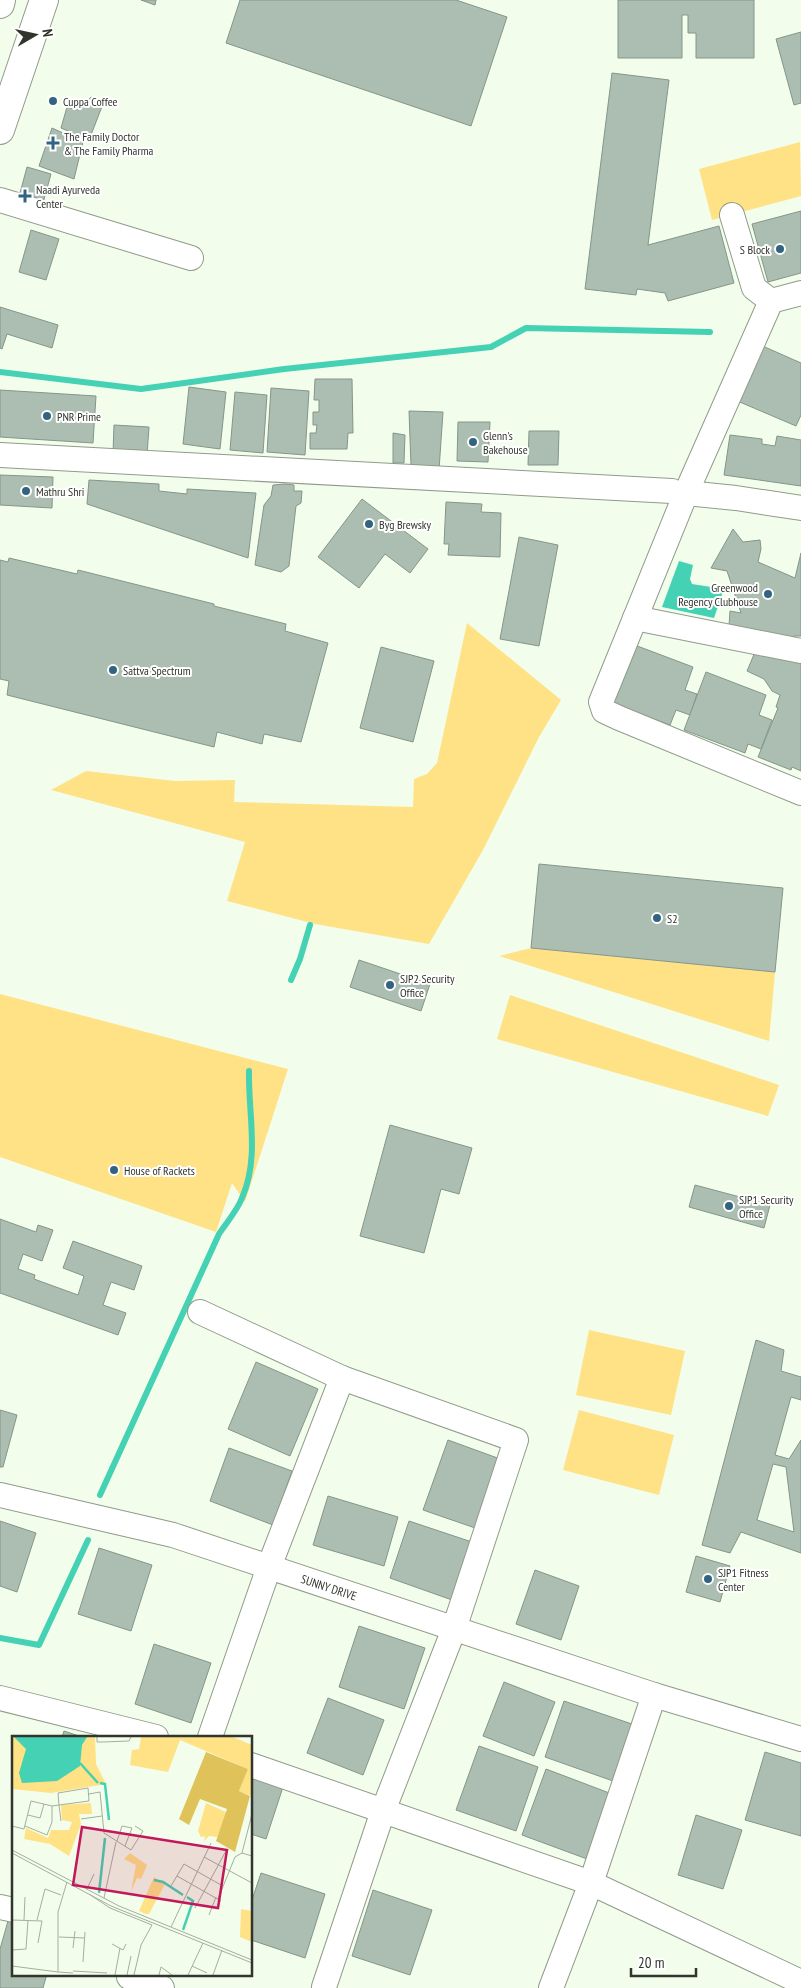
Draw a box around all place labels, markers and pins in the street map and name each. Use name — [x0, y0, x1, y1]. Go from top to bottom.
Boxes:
place label: Cuppa Coffee — [63, 94, 117, 109]
marker: Cuppa Coffee — [47, 95, 59, 107]
place label: The Family Doctor & The Family Pharma — [64, 129, 154, 158]
marker: The Family Doctor & The Family Pharma — [46, 136, 60, 150]
place label: Naadi Ayurveda Center — [36, 182, 100, 211]
marker: Naadi Ayurveda Center — [18, 189, 32, 203]
place label: S Block — [740, 242, 770, 257]
marker: S Block — [774, 243, 786, 255]
place label: PNR Prime — [57, 409, 101, 424]
marker: PNR Prime — [41, 410, 53, 422]
place label: Glenn's Bakehouse — [483, 428, 528, 457]
marker: Glenn's Bakehouse — [467, 436, 479, 448]
place label: Mathru Shri — [36, 484, 84, 499]
marker: Mathru Shri — [20, 485, 32, 497]
place label: Byg Brewsky — [379, 517, 431, 532]
marker: Byg Brewsky — [363, 518, 375, 530]
place label: Greenwood Regency Clubhouse — [678, 580, 758, 609]
marker: Greenwood Regency Clubhouse — [762, 588, 774, 600]
place label: Sattva Spectrum — [123, 663, 191, 678]
marker: Sattva Spectrum — [107, 664, 119, 676]
place label: S2 — [667, 911, 678, 926]
marker: S2 — [651, 912, 663, 924]
place label: SJP2 Security Office — [400, 971, 455, 1000]
marker: SJP2 Security Office — [384, 979, 396, 991]
place label: House of Rackets — [124, 1163, 195, 1178]
marker: House of Rackets — [108, 1164, 120, 1176]
place label: SJP1 Security Office — [739, 1192, 794, 1221]
marker: SJP1 Security Office — [723, 1200, 735, 1212]
place label: SJP1 Fitness Center — [718, 1565, 769, 1594]
marker: SJP1 Fitness Center — [702, 1573, 714, 1585]

